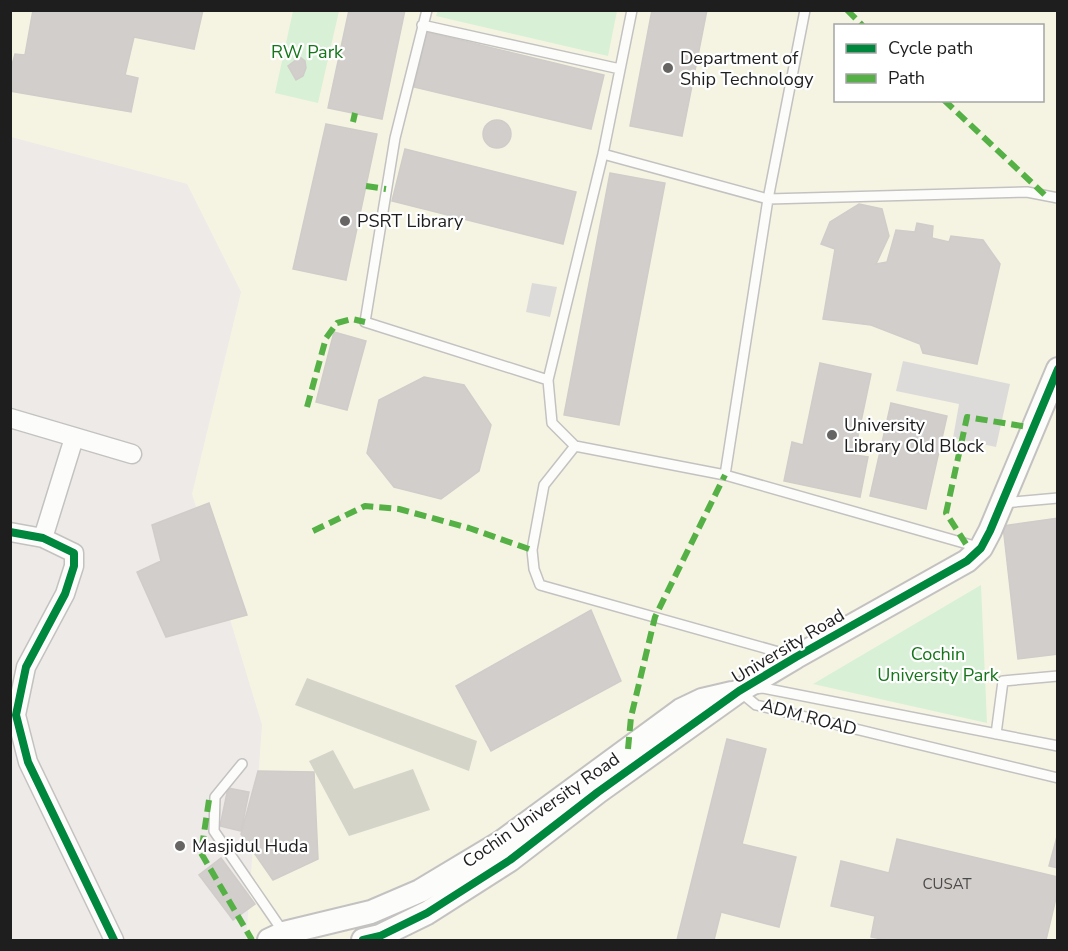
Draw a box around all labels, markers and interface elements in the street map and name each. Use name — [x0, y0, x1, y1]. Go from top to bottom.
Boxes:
legend — [834, 24, 1044, 102]
text: Cycle path — [888, 36, 973, 60]
park label: RW Park — [271, 40, 344, 64]
place label: Department of Ship Technology — [680, 46, 814, 91]
marker: Department of Ship Technology — [661, 61, 675, 75]
text: Path — [888, 66, 925, 90]
place label: PSRT Library — [357, 209, 464, 233]
marker: PSRT Library — [338, 214, 352, 228]
place label: University Library Old Block — [844, 413, 985, 458]
marker: University Library Old Block — [825, 428, 839, 442]
street label: University Road — [727, 603, 849, 689]
park label: Cochin University Park — [877, 642, 1000, 687]
street label: ADM ROAD — [758, 693, 860, 741]
street label: Cochin University Road — [458, 747, 624, 873]
place label: Masjidul Huda — [192, 834, 308, 858]
marker: Masjidul Huda — [173, 839, 187, 853]
house number: CUSAT — [922, 874, 972, 894]

